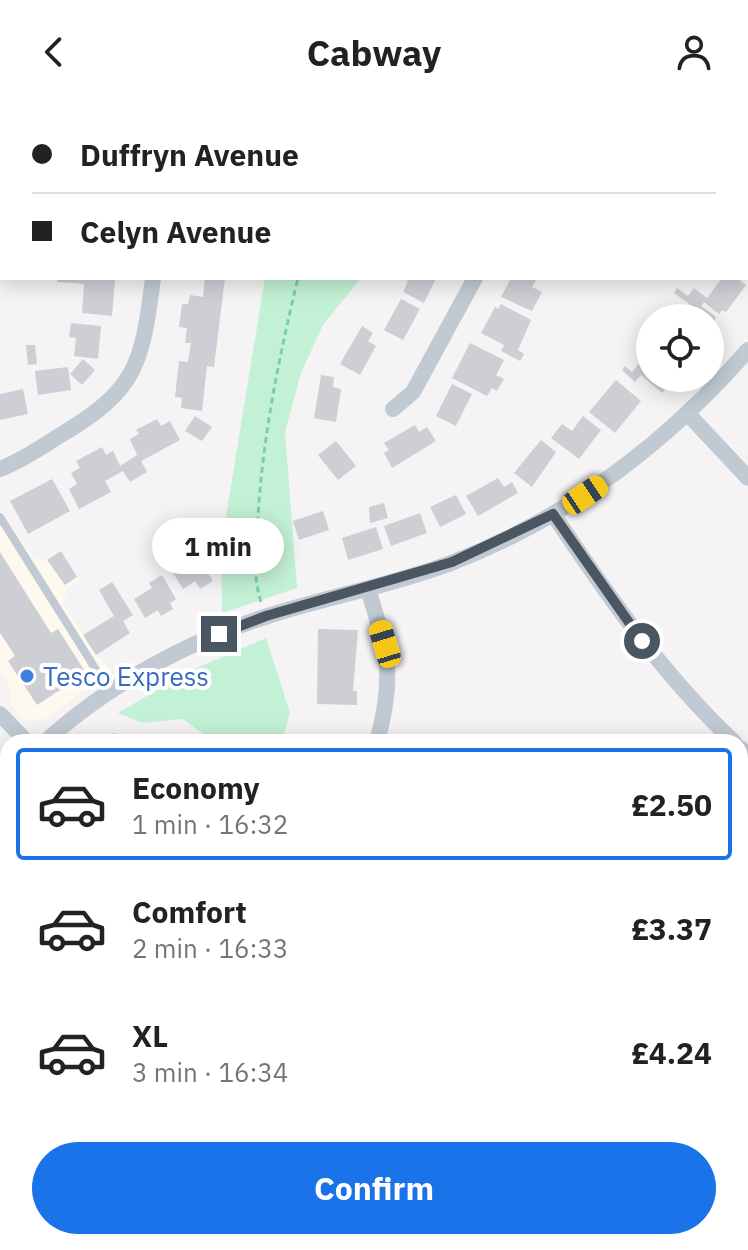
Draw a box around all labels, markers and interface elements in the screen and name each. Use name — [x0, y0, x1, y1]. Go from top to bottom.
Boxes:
text: Cabway — [307, 29, 441, 76]
icon: back — [32, 30, 76, 74]
icon: person — [672, 30, 716, 74]
text: Duffryn Avenue — [80, 135, 299, 174]
text: Celyn Avenue — [80, 212, 271, 251]
map controls — [636, 304, 724, 392]
button: locate — [636, 304, 724, 392]
car — [558, 472, 612, 518]
callout: 1 min — [153, 518, 285, 574]
text: 1 min — [184, 529, 252, 563]
route end — [201, 616, 237, 652]
car — [367, 618, 403, 670]
route start — [624, 623, 660, 659]
place label: Tesco Express — [43, 659, 209, 693]
marker: Tesco Express — [18, 667, 36, 685]
icon: car — [36, 768, 108, 840]
text: Economy — [132, 768, 260, 807]
text: £2.50 — [631, 785, 712, 824]
text: 1 min · 16:32 — [132, 807, 288, 841]
icon: car — [36, 892, 108, 964]
text: Comfort — [132, 892, 247, 931]
text: £3.37 — [631, 909, 712, 948]
text: 2 min · 16:33 — [132, 931, 288, 965]
icon: car — [36, 1016, 108, 1088]
text: XL — [132, 1016, 168, 1055]
text: £4.24 — [631, 1033, 712, 1072]
text: 3 min · 16:34 — [132, 1055, 288, 1089]
button: Confirm — [32, 1142, 716, 1234]

